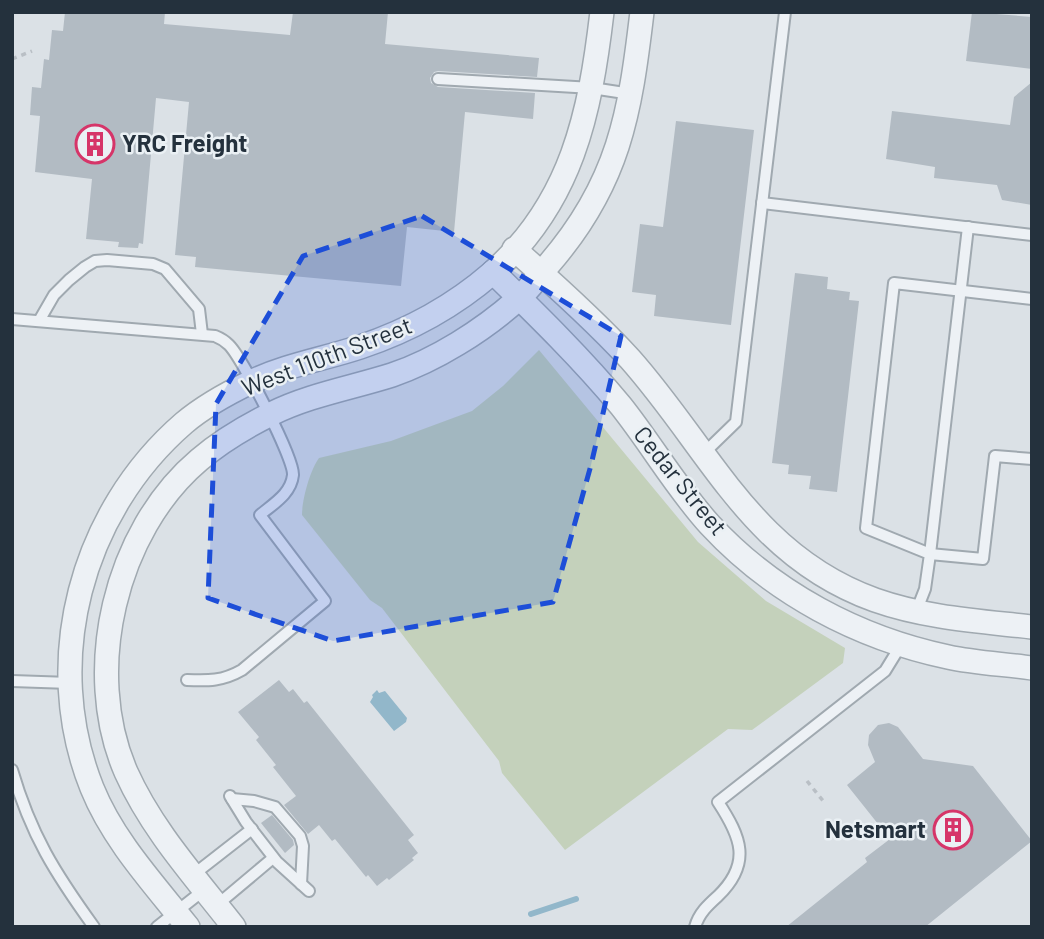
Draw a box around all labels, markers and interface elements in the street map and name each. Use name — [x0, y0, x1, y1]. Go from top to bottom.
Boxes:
building icon: YRC Freight — [74, 123, 116, 165]
place label: YRC Freight — [122, 128, 247, 157]
street label: West 110th Street — [237, 310, 416, 401]
street label: Cedar Street — [628, 420, 734, 540]
building icon: Netsmart — [932, 809, 974, 851]
place label: Netsmart — [825, 814, 926, 843]

